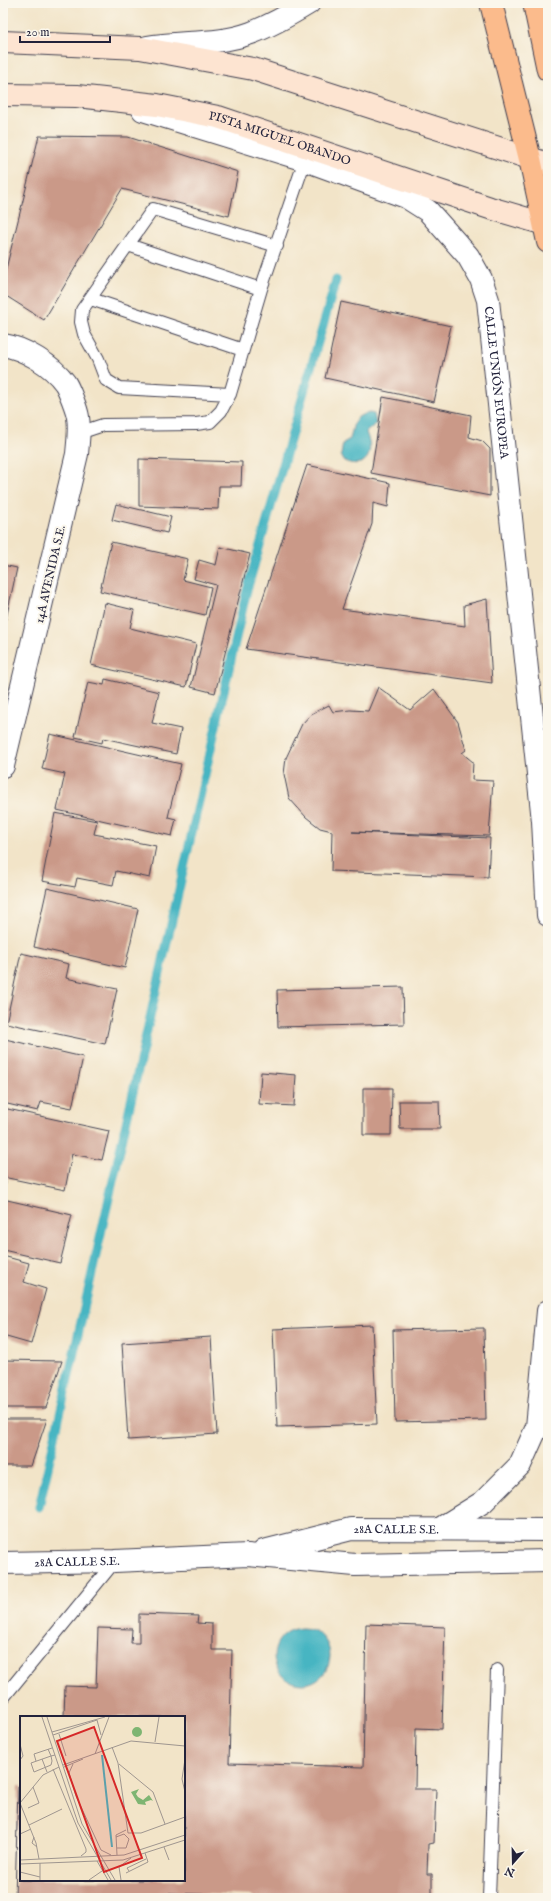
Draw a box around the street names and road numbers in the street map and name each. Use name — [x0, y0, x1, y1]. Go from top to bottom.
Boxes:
street label: PISTA MIGUEL OBANDO — [208, 108, 353, 169]
street label: CALLE UNIÓN EUROPEA — [481, 306, 512, 461]
street label: 14A AVENIDA S.E. — [32, 524, 69, 625]
street label: 28A CALLE S.E. — [354, 1522, 439, 1537]
street label: 28A CALLE S.E. — [34, 1554, 120, 1570]

